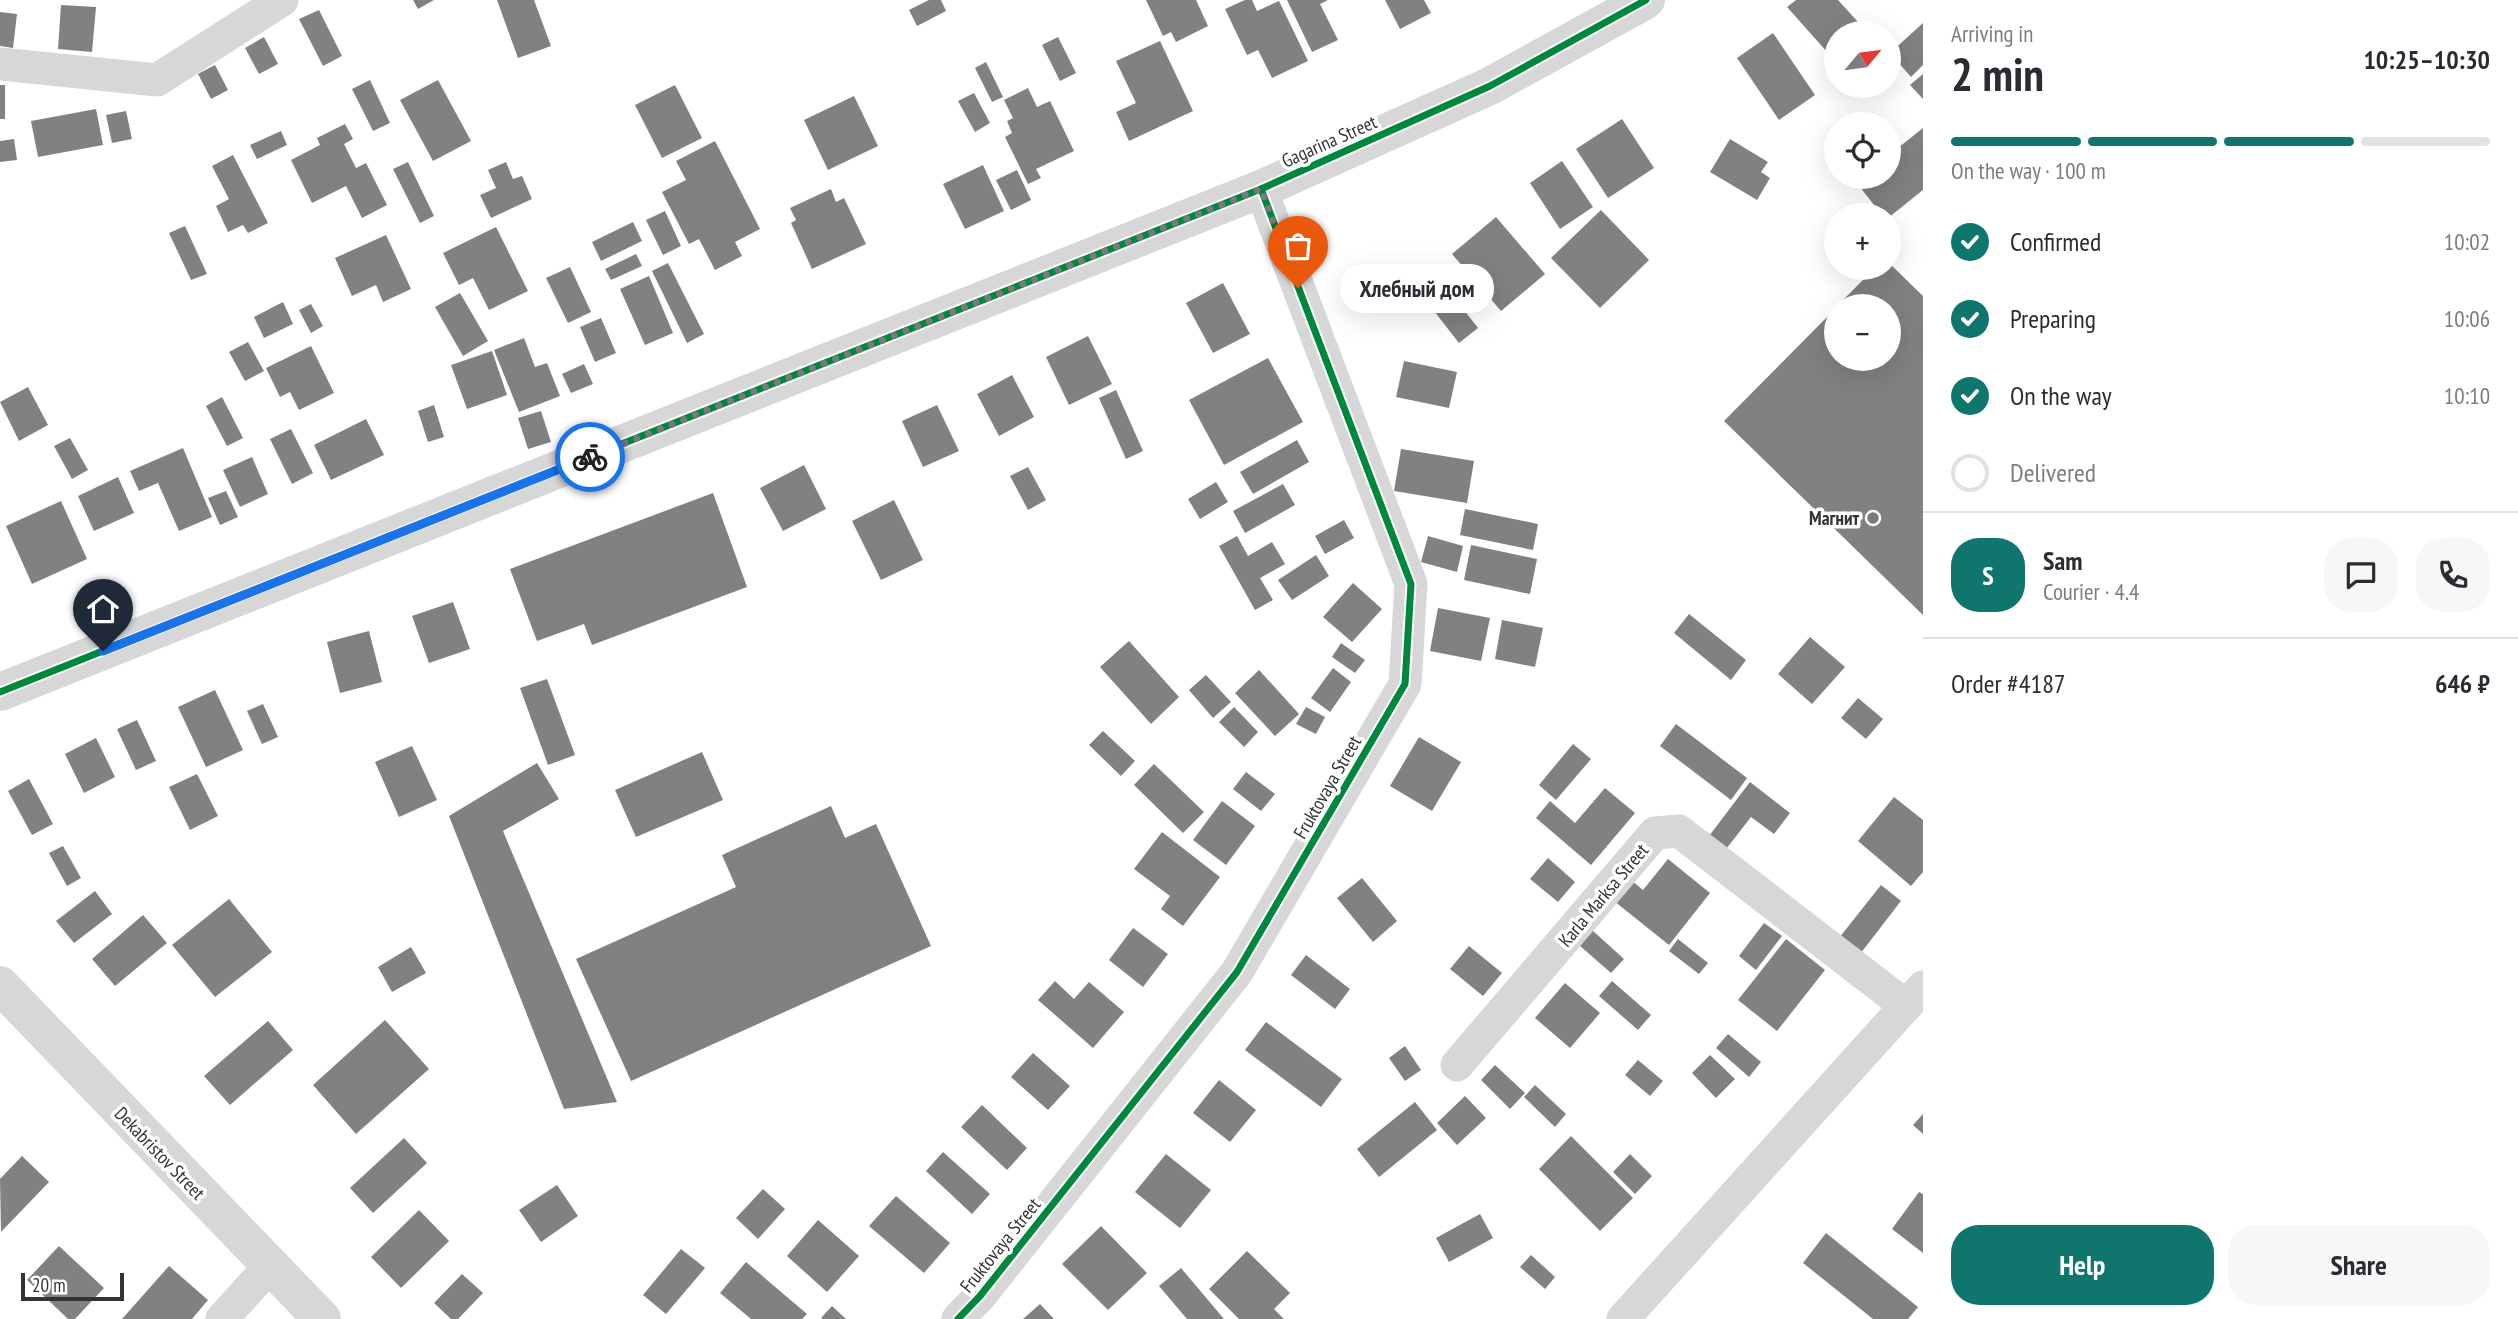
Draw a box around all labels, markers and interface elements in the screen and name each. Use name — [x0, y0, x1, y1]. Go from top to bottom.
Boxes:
text: Arriving in — [1951, 19, 2033, 48]
north arrow — [1824, 21, 1900, 98]
map controls — [1824, 21, 1901, 371]
text: 10:25–10:30 — [2363, 43, 2490, 76]
text: 2 min — [1951, 44, 2044, 104]
street label: Gagarina Street — [1278, 109, 1381, 173]
button: locate — [1824, 112, 1901, 189]
text: On the way · 100 m — [1951, 156, 2106, 185]
button: + — [1824, 203, 1901, 280]
pin — [1268, 216, 1328, 288]
icon: check — [1951, 223, 1989, 261]
text: Confirmed — [2010, 225, 2101, 258]
icon: bag — [1279, 227, 1317, 265]
text: 10:02 — [2444, 227, 2490, 256]
callout: Хлебный дом — [1340, 264, 1494, 312]
text: Хлебный дом — [1360, 274, 1474, 303]
button: − — [1824, 294, 1901, 371]
icon: check — [1951, 300, 1989, 338]
text: Preparing — [2010, 302, 2096, 335]
text: 10:06 — [2444, 304, 2490, 333]
icon: check — [1951, 377, 1989, 415]
text: On the way — [2010, 379, 2112, 412]
text: 10:10 — [2444, 381, 2490, 410]
courier — [555, 422, 625, 492]
icon: bike — [571, 438, 609, 476]
text: Delivered — [2010, 456, 2096, 489]
place label: Магнит — [1809, 506, 1859, 530]
marker: Магнит — [1865, 510, 1881, 526]
button: chat — [2324, 538, 2398, 612]
button: phone — [2416, 538, 2490, 612]
text: Sam — [2043, 544, 2082, 577]
text: S — [1982, 559, 1994, 592]
text: Courier · 4.4 — [2043, 577, 2139, 606]
pin — [73, 579, 133, 651]
icon: home — [84, 590, 122, 628]
text: Order #4187 — [1951, 667, 2066, 700]
text: 646 ₽ — [2435, 667, 2490, 700]
street label: Fruktovaya Street — [1288, 731, 1366, 843]
street label: Karla Marksa Street — [1553, 838, 1654, 952]
street label: Dekabristov Street — [110, 1101, 211, 1205]
street label: Fruktovaya Street — [955, 1192, 1046, 1297]
button: Help — [1951, 1225, 2214, 1305]
button: Share — [2228, 1225, 2490, 1305]
scale bar — [21, 1270, 124, 1302]
text: 20 m — [32, 1273, 66, 1297]

